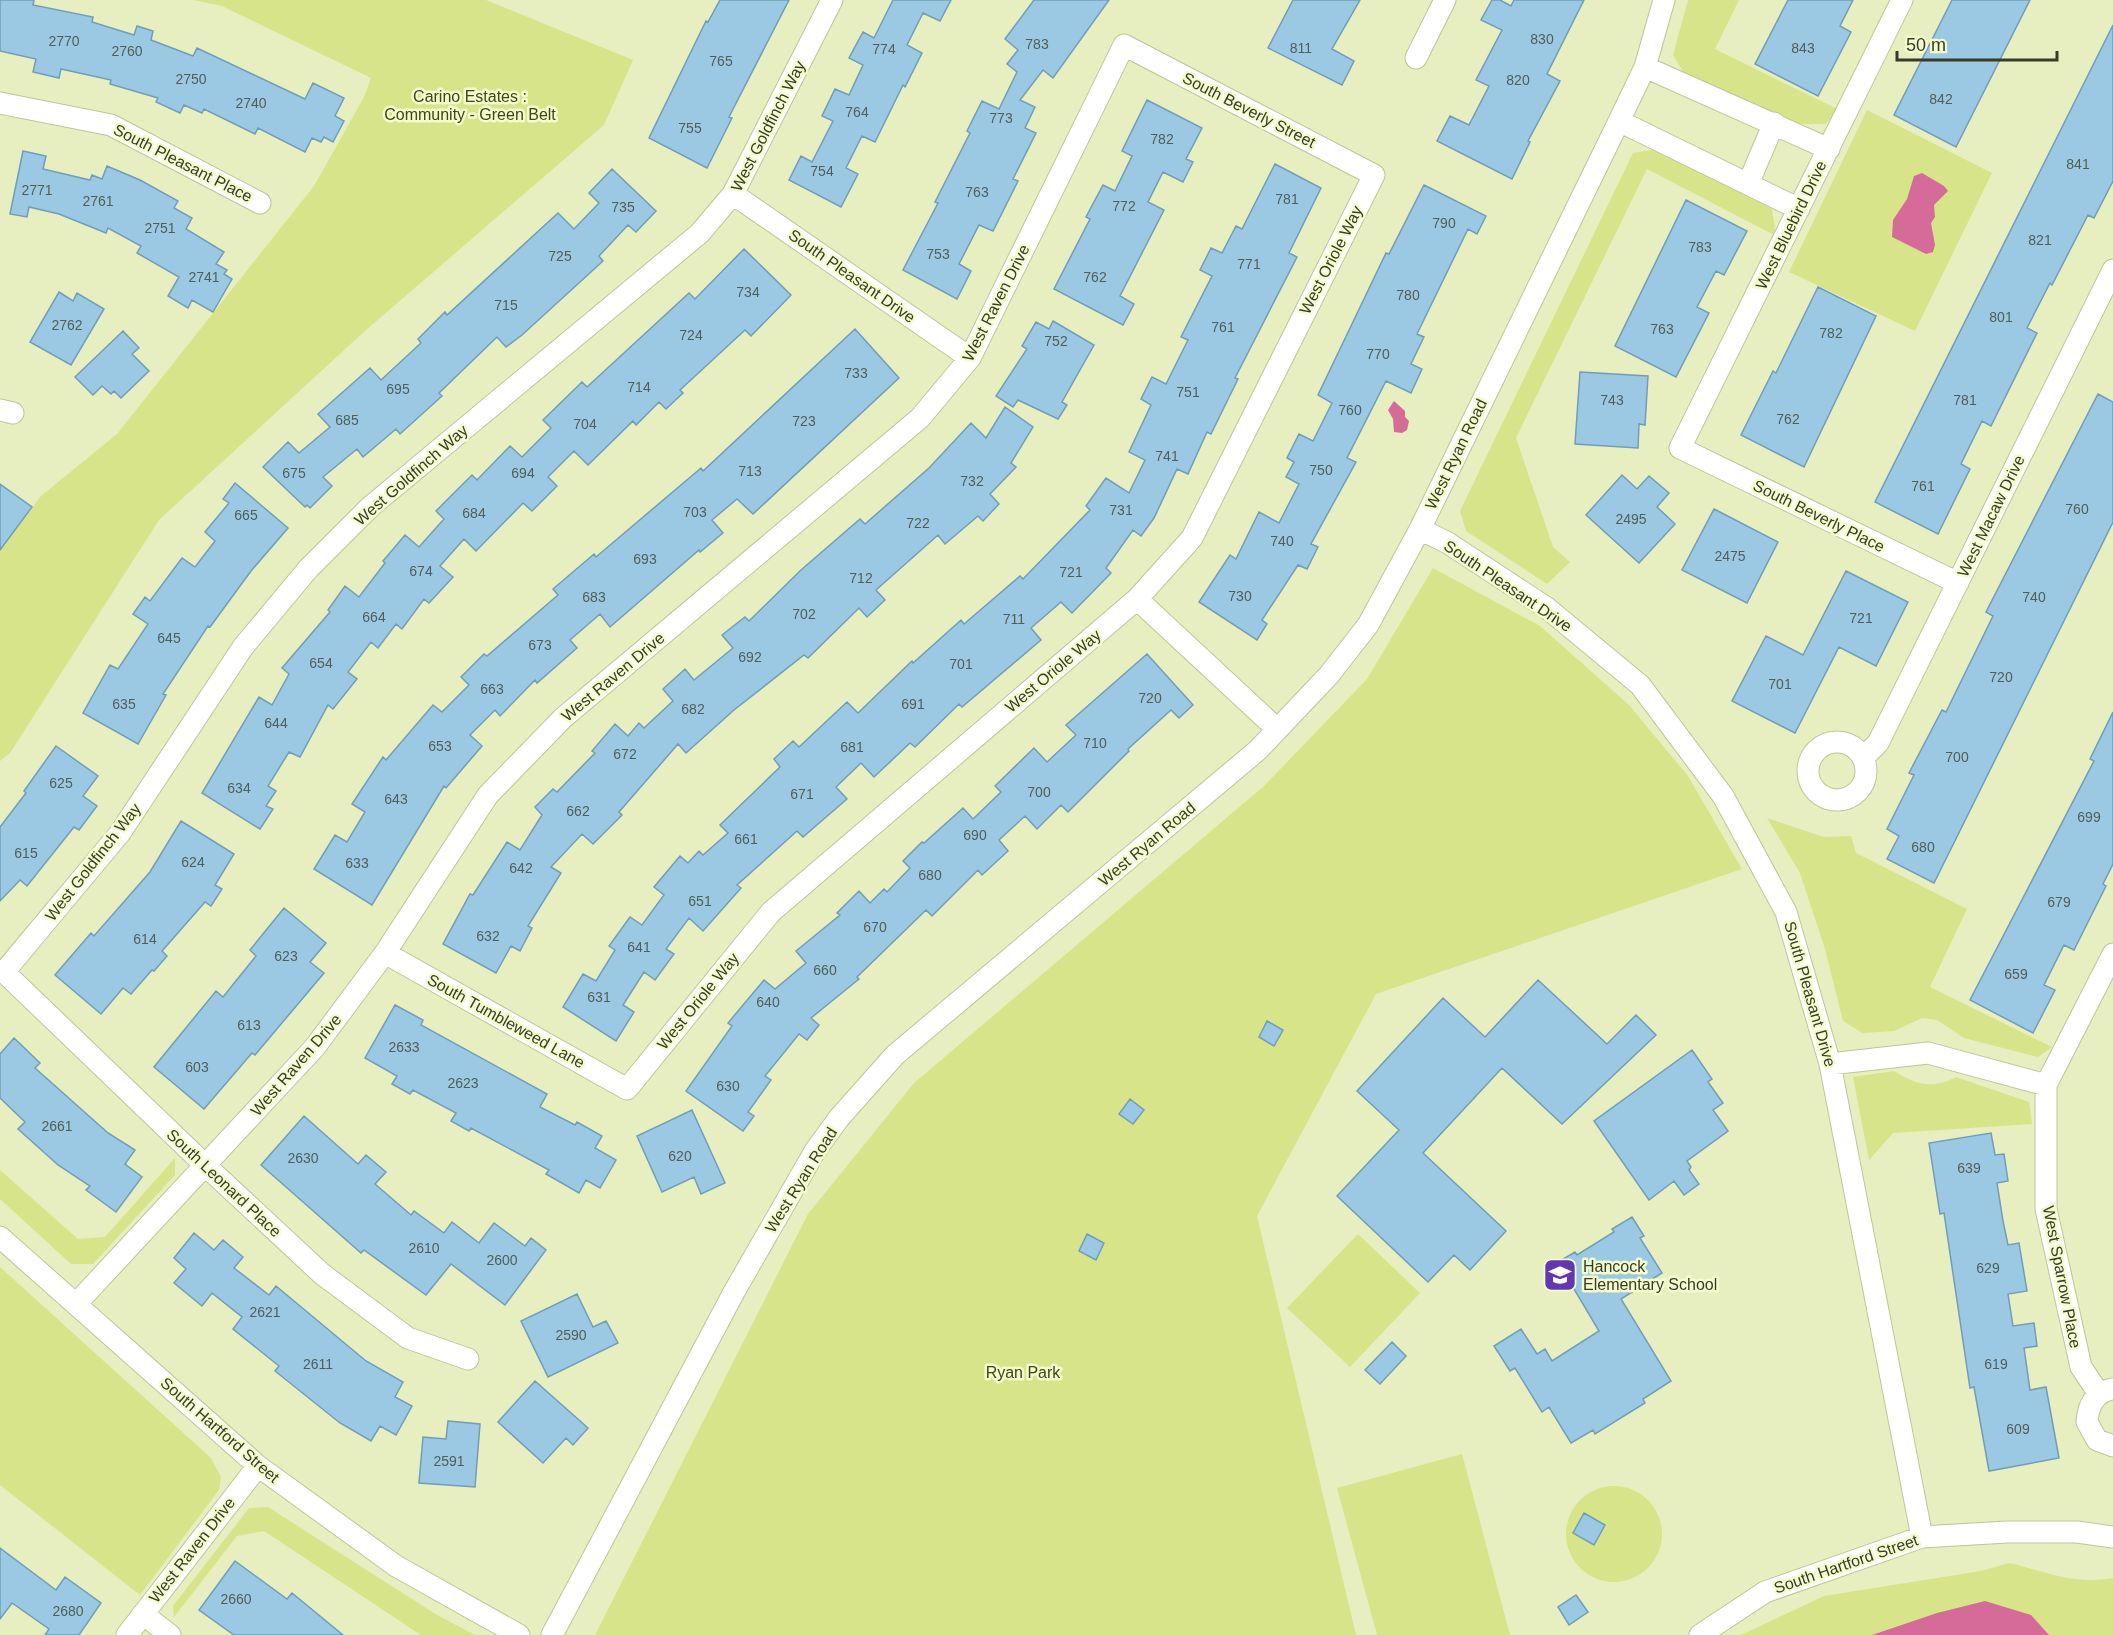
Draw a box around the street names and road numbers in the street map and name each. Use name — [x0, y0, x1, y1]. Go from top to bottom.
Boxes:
street label: West Goldfinch Way — [728, 58, 808, 194]
street label: South Beverly Street — [1180, 69, 1319, 151]
street label: South Pleasant Place — [111, 121, 255, 205]
street label: West Bluebird Drive — [1752, 158, 1830, 292]
street label: West Oriole Way — [1296, 203, 1366, 317]
street label: South Pleasant Drive — [786, 226, 919, 326]
street label: West Raven Drive — [959, 242, 1033, 364]
street label: West Ryan Road — [1422, 396, 1490, 512]
street label: West Goldfinch Way — [351, 421, 471, 529]
street label: West Macaw Drive — [1954, 452, 2028, 580]
street label: South Beverly Place — [1751, 477, 1888, 555]
street label: South Pleasant Drive — [1441, 537, 1575, 635]
street label: West Oriole Way — [1002, 626, 1104, 716]
street label: West Raven Drive — [558, 629, 668, 725]
street label: West Ryan Road — [1095, 799, 1199, 889]
street label: West Goldfinch Way — [42, 800, 144, 924]
street label: South Pleasant Drive — [1781, 919, 1839, 1069]
street label: West Oriole Way — [654, 949, 742, 1053]
street label: South Tumbleweed Lane — [424, 971, 588, 1071]
street label: West Raven Drive — [247, 1011, 345, 1119]
street label: West Ryan Road — [762, 1124, 840, 1236]
street label: South Leonard Place — [164, 1126, 285, 1240]
street label: West Sparrow Place — [2040, 1204, 2084, 1350]
street label: South Hartford Street — [157, 1374, 283, 1486]
street label: West Raven Drive — [146, 1494, 238, 1606]
street label: South Hartford Street — [1772, 1531, 1921, 1597]

